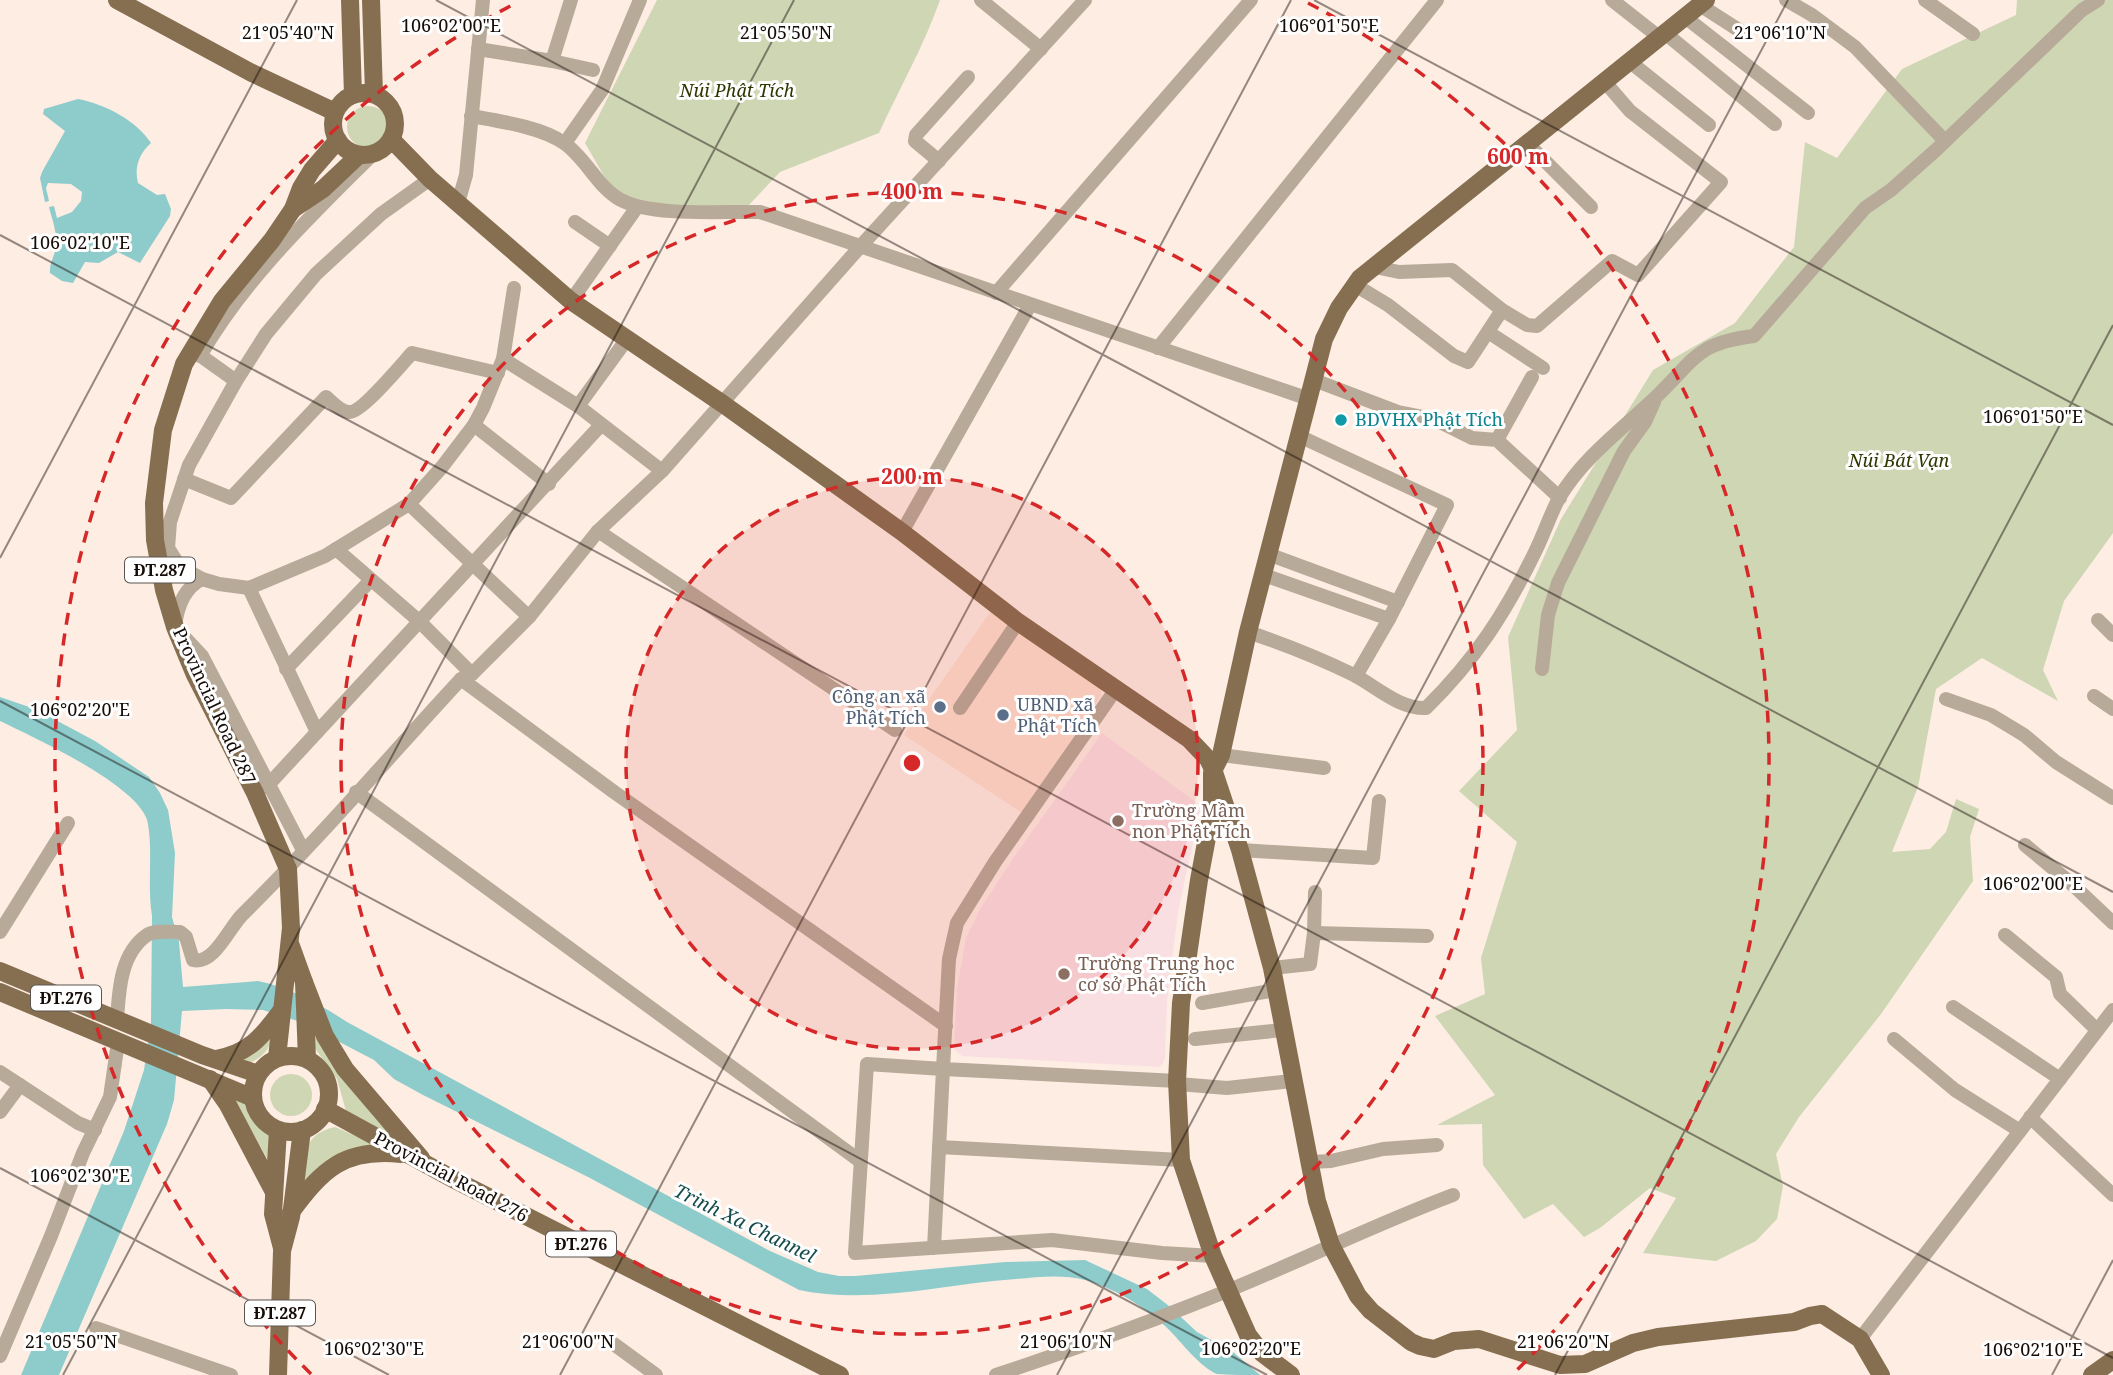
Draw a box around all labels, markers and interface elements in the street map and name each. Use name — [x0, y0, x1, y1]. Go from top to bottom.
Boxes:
text: 106°02'00"E — [401, 13, 501, 37]
text: 106°01'50"E — [1279, 13, 1379, 37]
text: 21°05'40"N — [242, 20, 335, 44]
text: 21°05'50"N — [740, 20, 833, 44]
text: 21°06'10"N — [1734, 20, 1827, 44]
park label: Núi Phật Tích — [679, 78, 794, 102]
text: 600 m — [1487, 142, 1549, 170]
text: 400 m — [881, 177, 943, 205]
text: 106°02'10"E — [30, 230, 130, 254]
text: 106°01'50"E — [1983, 404, 2083, 428]
place label: BDVHX Phật Tích — [1355, 407, 1503, 431]
marker: BDVHX Phật Tích — [1333, 412, 1349, 428]
park label: Núi Bát Vạn — [1848, 448, 1949, 472]
text: 200 m — [881, 462, 943, 490]
road number: ĐT.287 — [125, 558, 195, 582]
street label: Provincial Road 287 — [168, 623, 262, 788]
place label: Công an xã Phật Tích — [832, 684, 926, 729]
place label: UBND xã Phật Tích — [1017, 692, 1098, 737]
text: 106°02'20"E — [30, 697, 130, 721]
marker: Công an xã Phật Tích — [932, 699, 948, 715]
marker: UBND xã Phật Tích — [995, 707, 1011, 723]
centre of rings — [900, 751, 924, 775]
place label: Trường Mầm non Phật Tích — [1132, 798, 1251, 843]
marker: Trường Mầm non Phật Tích — [1110, 813, 1126, 829]
text: 106°02'00"E — [1983, 871, 2083, 895]
place label: Trường Trung học cơ sở Phật Tích — [1078, 951, 1235, 996]
marker: Trường Trung học cơ sở Phật Tích — [1056, 966, 1072, 982]
road number: ĐT.276 — [31, 986, 101, 1010]
street label: Provincial Road 276 — [370, 1125, 533, 1227]
text: 106°02'30"E — [30, 1163, 130, 1187]
water label: Trinh Xa Channel — [670, 1177, 820, 1269]
road number: ĐT.276 — [546, 1232, 616, 1256]
road number: ĐT.287 — [245, 1301, 315, 1326]
text: 21°05'50"N — [25, 1329, 118, 1353]
text: 21°06'00"N — [522, 1329, 615, 1353]
text: 21°06'10"N — [1020, 1329, 1113, 1353]
text: 21°06'20"N — [1517, 1329, 1610, 1353]
text: 106°02'30"E — [324, 1336, 424, 1360]
text: 106°02'20"E — [1201, 1336, 1301, 1360]
text: 106°02'10"E — [1983, 1337, 2083, 1361]

